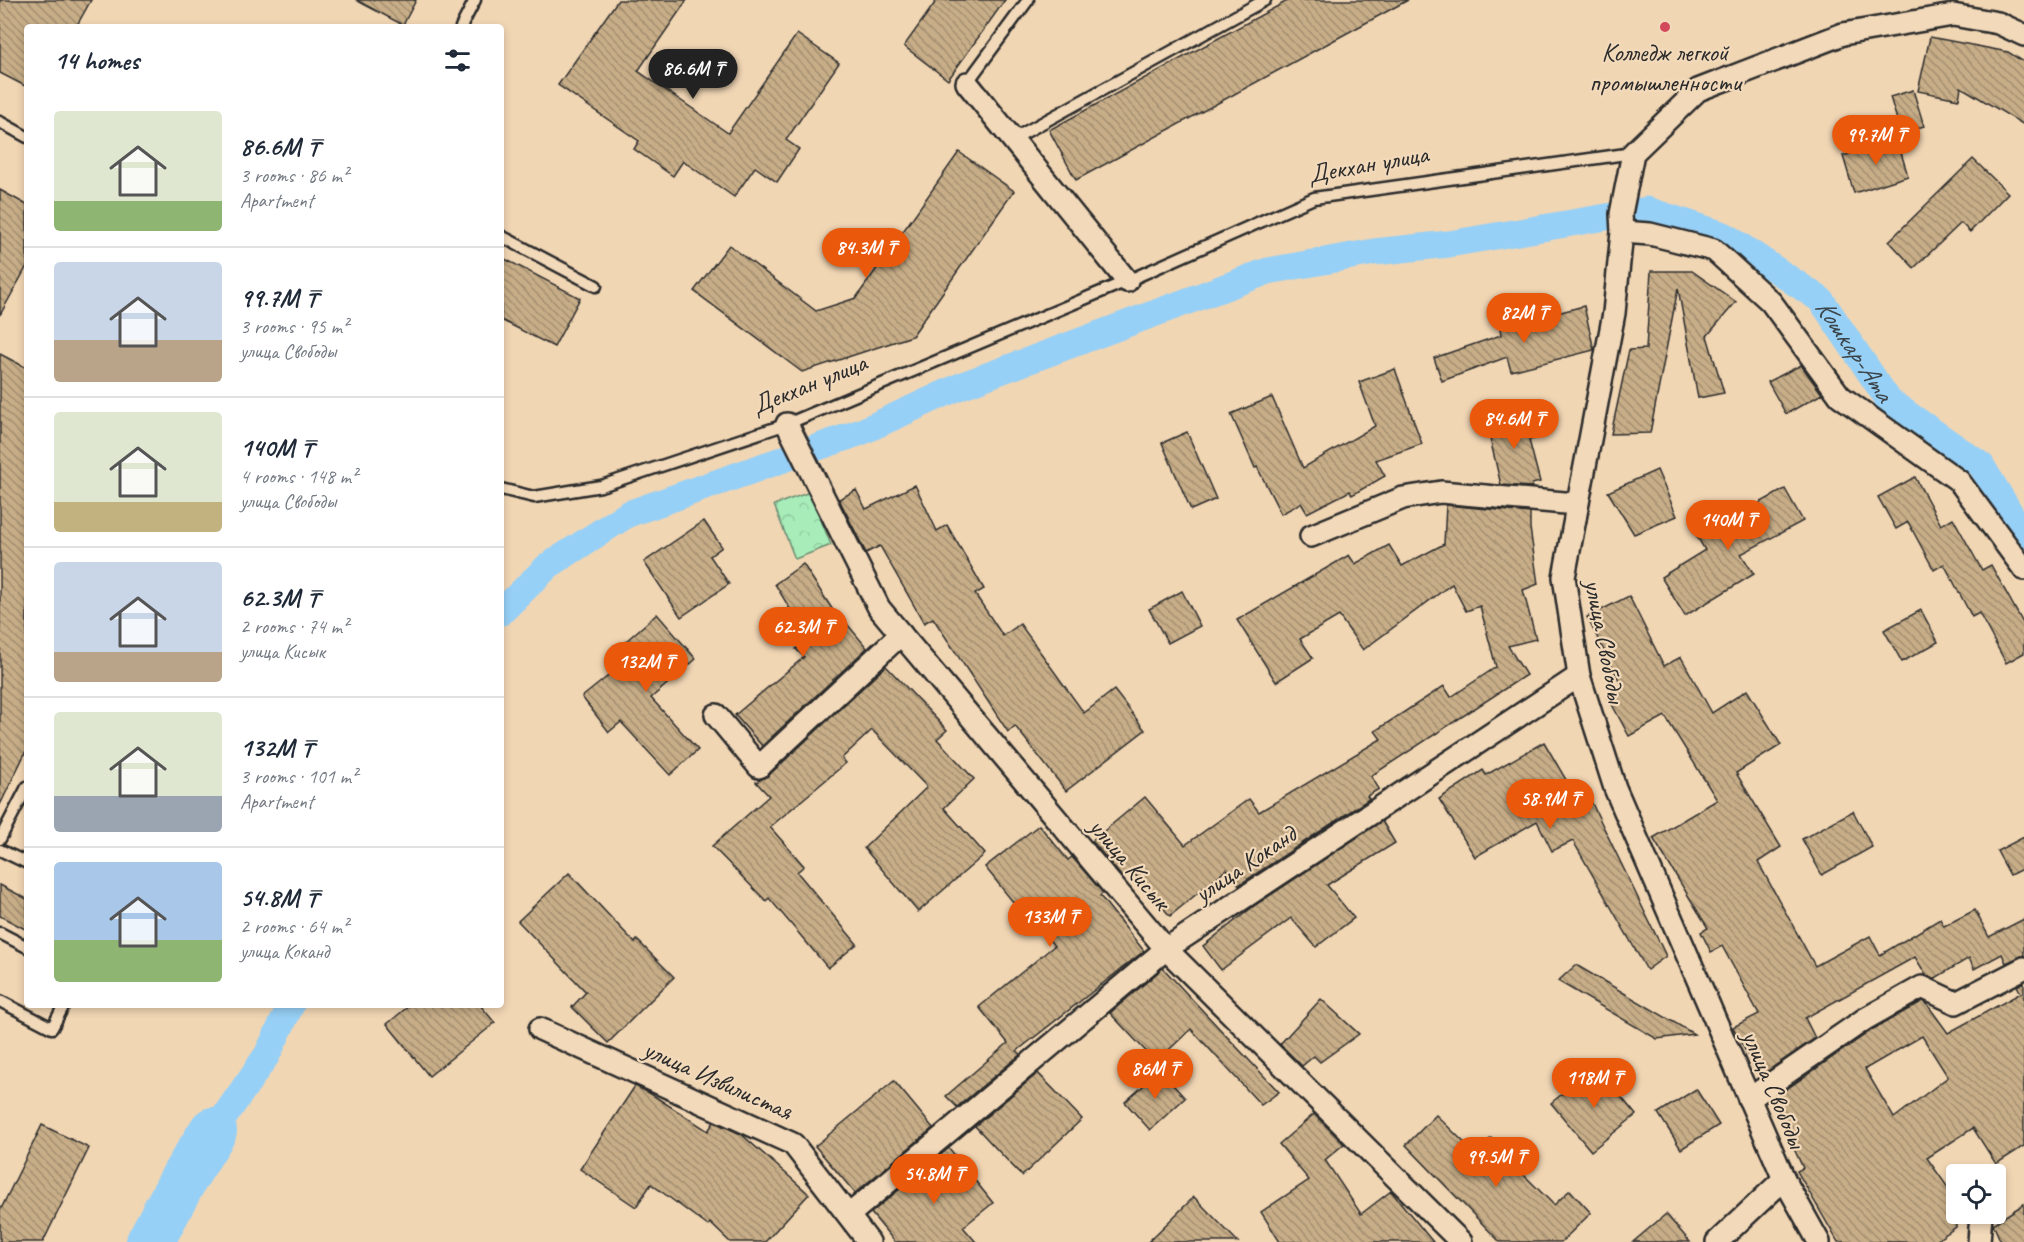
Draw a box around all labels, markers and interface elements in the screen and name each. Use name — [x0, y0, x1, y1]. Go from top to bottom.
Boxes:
marker: Колледж легкой промышленности — [1658, 20, 1672, 34]
place label: Колледж легкой промышленности — [1589, 36, 1744, 99]
text: 14 homes — [54, 44, 139, 77]
icon: filters — [441, 44, 474, 77]
pin: 86.6M ₸ — [638, 49, 748, 100]
text: 86.6M ₸ — [663, 56, 723, 81]
pin: 99.7M ₸ — [1821, 115, 1931, 166]
text: 99.7M ₸ — [1846, 122, 1906, 147]
text: 86.6M ₸ — [240, 130, 319, 163]
icon: home — [102, 135, 174, 207]
street label: Декхан улица — [1305, 137, 1432, 191]
text: 3 rooms · 86 m² — [240, 163, 348, 188]
text: Apartment — [240, 188, 313, 213]
pin: 84.3M ₸ — [811, 228, 921, 279]
text: 84.3M ₸ — [836, 235, 896, 260]
text: 99.7M ₸ — [240, 281, 317, 314]
icon: home — [102, 286, 174, 358]
water label: Кошкар-Ата — [1808, 292, 1903, 410]
pin: 82M ₸ — [1482, 293, 1566, 344]
text: 82M ₸ — [1500, 300, 1548, 325]
text: 3 rooms · 95 m² — [240, 314, 348, 339]
text: улица Свободы — [240, 339, 336, 364]
street label: Декхан улица — [747, 345, 873, 422]
pin: 84.6M ₸ — [1459, 399, 1569, 450]
text: 84.6M ₸ — [1484, 406, 1544, 431]
text: 140M ₸ — [240, 431, 313, 464]
icon: home — [102, 436, 174, 508]
text: 4 rooms · 148 m² — [240, 464, 357, 489]
text: улица Свободы — [240, 489, 336, 514]
pin: 140M ₸ — [1679, 500, 1777, 551]
text: 140M ₸ — [1700, 507, 1756, 532]
street label: улица Свободы — [1576, 575, 1634, 708]
text: 62.3M ₸ — [240, 581, 319, 614]
icon: home — [102, 586, 174, 658]
pin: 62.3M ₸ — [748, 607, 858, 658]
text: 2 rooms · 74 m² — [240, 614, 348, 639]
text: 62.3M ₸ — [773, 614, 833, 639]
text: улица Кисык — [240, 639, 325, 664]
pin: 132M ₸ — [597, 642, 695, 693]
text: 132M ₸ — [618, 649, 674, 674]
text: 132M ₸ — [240, 731, 313, 764]
icon: home — [102, 736, 174, 808]
text: 3 rooms · 101 m² — [240, 764, 357, 789]
pin: 58.9M ₸ — [1495, 779, 1605, 830]
text: 58.9M ₸ — [1520, 786, 1580, 811]
text: Apartment — [240, 789, 313, 814]
street label: улица Кисык — [1081, 810, 1180, 919]
street label: улица Коканд — [1186, 816, 1305, 911]
text: 54.8M ₸ — [240, 881, 318, 914]
icon: home — [102, 886, 174, 958]
pin: 133M ₸ — [1001, 897, 1099, 948]
text: 133M ₸ — [1022, 904, 1078, 929]
text: 2 rooms · 64 m² — [240, 914, 348, 939]
text: улица Коканд — [240, 939, 329, 964]
street label: улица Свободы — [1734, 1023, 1815, 1155]
street label: улица Извилистая — [637, 1032, 799, 1128]
pin: 86M ₸ — [1113, 1049, 1197, 1100]
text: 86M ₸ — [1131, 1056, 1179, 1081]
pin: 118M ₸ — [1545, 1058, 1643, 1109]
text: 118M ₸ — [1566, 1065, 1622, 1090]
pin: 99.5M ₸ — [1441, 1137, 1551, 1188]
text: 99.5M ₸ — [1466, 1144, 1526, 1169]
pin: 54.8M ₸ — [879, 1154, 989, 1205]
text: 54.8M ₸ — [904, 1161, 964, 1186]
map controls — [1946, 1164, 2006, 1224]
button: locate — [1946, 1164, 2006, 1224]

